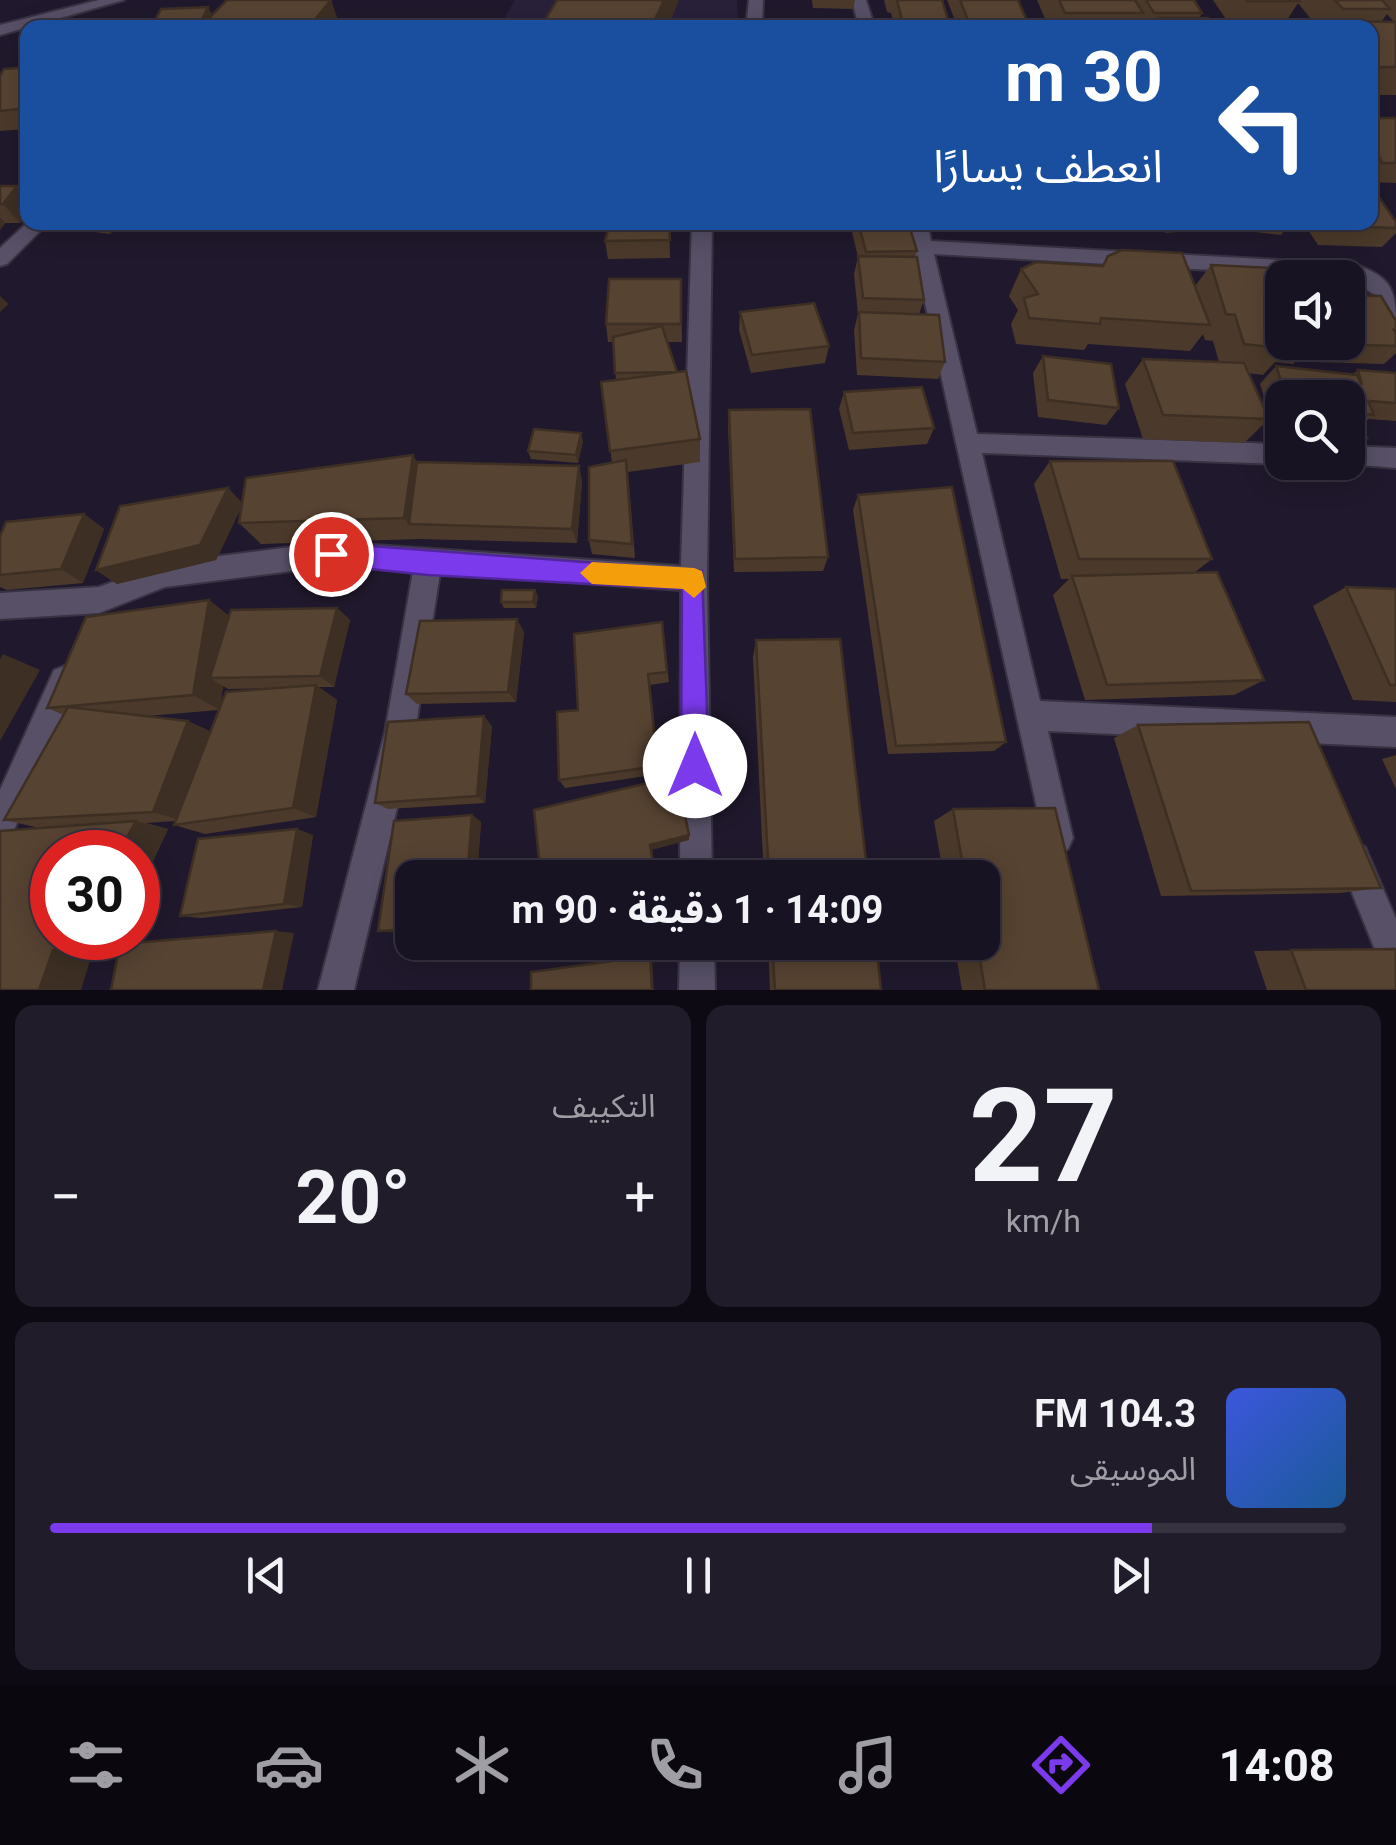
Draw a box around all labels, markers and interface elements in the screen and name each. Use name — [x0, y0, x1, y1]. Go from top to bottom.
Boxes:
text: 30 m — [1005, 36, 1163, 118]
icon: left — [1198, 60, 1328, 190]
text: انعطف يسارًا — [933, 140, 1163, 193]
map controls — [1265, 260, 1365, 480]
button: sound — [1265, 260, 1365, 360]
button: search — [1265, 380, 1365, 480]
pin — [289, 512, 374, 597]
icon: arrive — [304, 527, 359, 582]
position arrow — [643, 714, 747, 818]
speed limit sign: 30 — [30, 830, 160, 960]
text: 14:09 · 1 دقيقة · 90 m — [512, 888, 883, 932]
text: 27 — [969, 1060, 1118, 1213]
text: التكييف — [552, 1087, 656, 1125]
text: 20° — [295, 1153, 411, 1241]
text: − — [50, 1165, 81, 1229]
text: + — [624, 1165, 656, 1229]
text: km/h — [1006, 1202, 1081, 1240]
text: 104.3 FM — [1034, 1392, 1196, 1436]
text: الموسيقى — [1070, 1450, 1196, 1488]
icon: previous — [239, 1548, 294, 1603]
icon: pause — [671, 1548, 726, 1603]
icon: next — [1103, 1548, 1158, 1603]
icon: filters — [61, 1730, 131, 1800]
icon: car — [254, 1730, 324, 1800]
icon: climate — [447, 1730, 517, 1800]
icon: phone — [640, 1730, 710, 1800]
icon: music — [833, 1730, 903, 1800]
icon: directions — [1026, 1730, 1096, 1800]
text: 14:08 — [1219, 1739, 1335, 1792]

